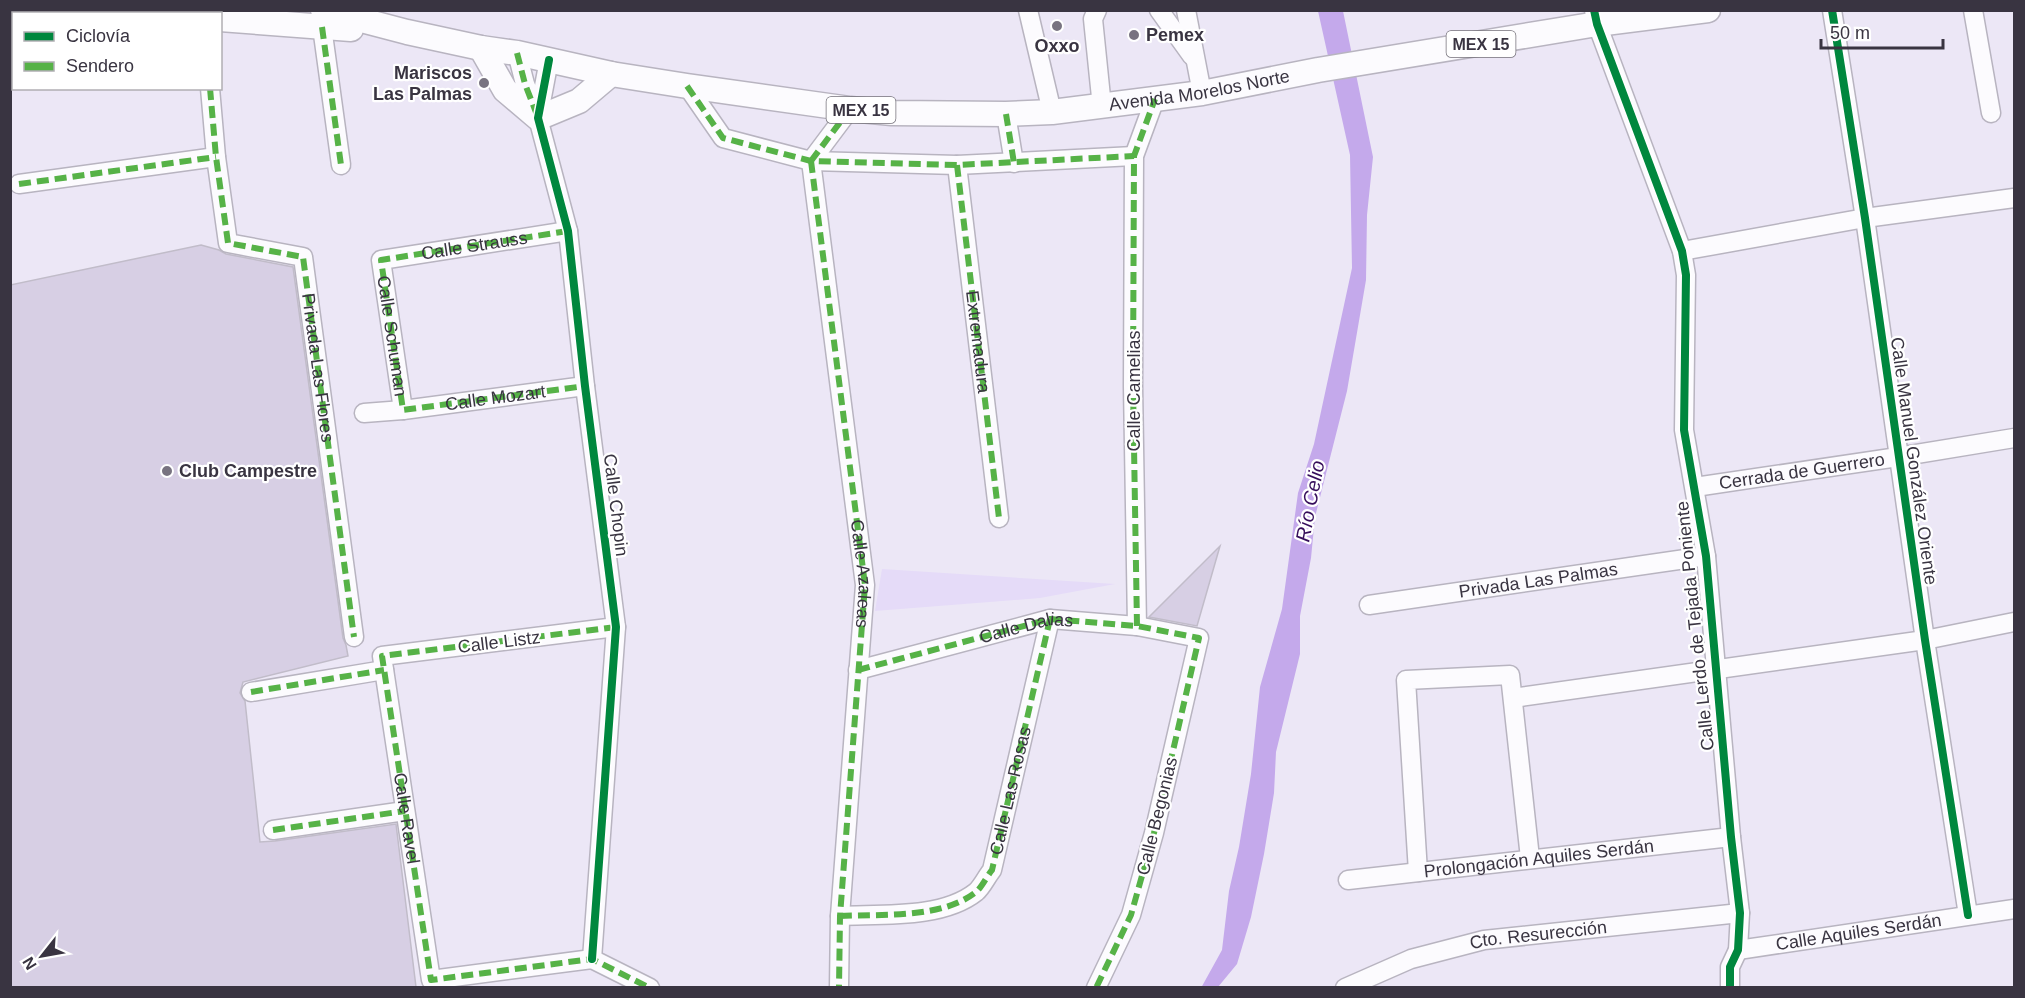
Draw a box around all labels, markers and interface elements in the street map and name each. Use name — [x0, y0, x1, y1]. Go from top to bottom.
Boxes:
legend — [12, 12, 222, 90]
scale bar — [1821, 12, 1942, 50]
marker: Oxxo — [1050, 19, 1064, 33]
text: 50 m — [1830, 23, 1870, 43]
place label: Pemex — [1146, 25, 1204, 45]
text: Ciclovía — [66, 26, 131, 46]
marker: Pemex — [1127, 28, 1141, 42]
road number: MEX 15 — [1446, 31, 1516, 57]
place label: Oxxo — [1034, 36, 1080, 56]
text: Sendero — [66, 56, 134, 76]
place label: Mariscos Las Palmas — [373, 63, 472, 104]
street label: Avenida Morelos Norte — [1108, 66, 1291, 115]
marker: Mariscos Las Palmas — [477, 76, 491, 90]
road number: MEX 15 — [826, 97, 896, 123]
street label: Calle Strauss — [420, 227, 529, 264]
street label: Calle Schuman — [373, 274, 411, 398]
street label: Extremadura — [962, 289, 994, 395]
street label: Privada Las Flores — [298, 292, 338, 443]
street label: Calle Camelias — [1124, 330, 1144, 452]
street label: Calle Manuel González Oriente — [1887, 336, 1941, 586]
street label: Calle Mozart — [444, 381, 547, 414]
street label: Cerrada de Guerrero — [1718, 449, 1886, 493]
street label: Calle Chopin — [600, 453, 632, 557]
water label: Río Celio — [1291, 459, 1329, 543]
place label: Club Campestre — [179, 461, 317, 481]
marker: Club Campestre — [160, 464, 174, 478]
street label: Calle Lerdo de Tejada Poniente — [1672, 500, 1718, 752]
street label: Calle Azaleas — [847, 518, 875, 629]
street label: Privada Las Palmas — [1458, 559, 1619, 602]
street label: Calle Dalias — [977, 609, 1074, 647]
street label: Calle Listz — [457, 627, 541, 657]
street label: Calle Las Rosas — [986, 725, 1035, 857]
street label: Calle Begonias — [1133, 755, 1181, 877]
street label: Calle Ravel — [390, 771, 423, 865]
street label: Prolongación Aquiles Serdán — [1423, 836, 1655, 881]
street label: Calle Aquiles Serdán — [1775, 910, 1943, 954]
street label: Cto. Resurección — [1467, 917, 1608, 953]
north arrow — [12, 926, 72, 986]
text: N — [19, 954, 40, 973]

